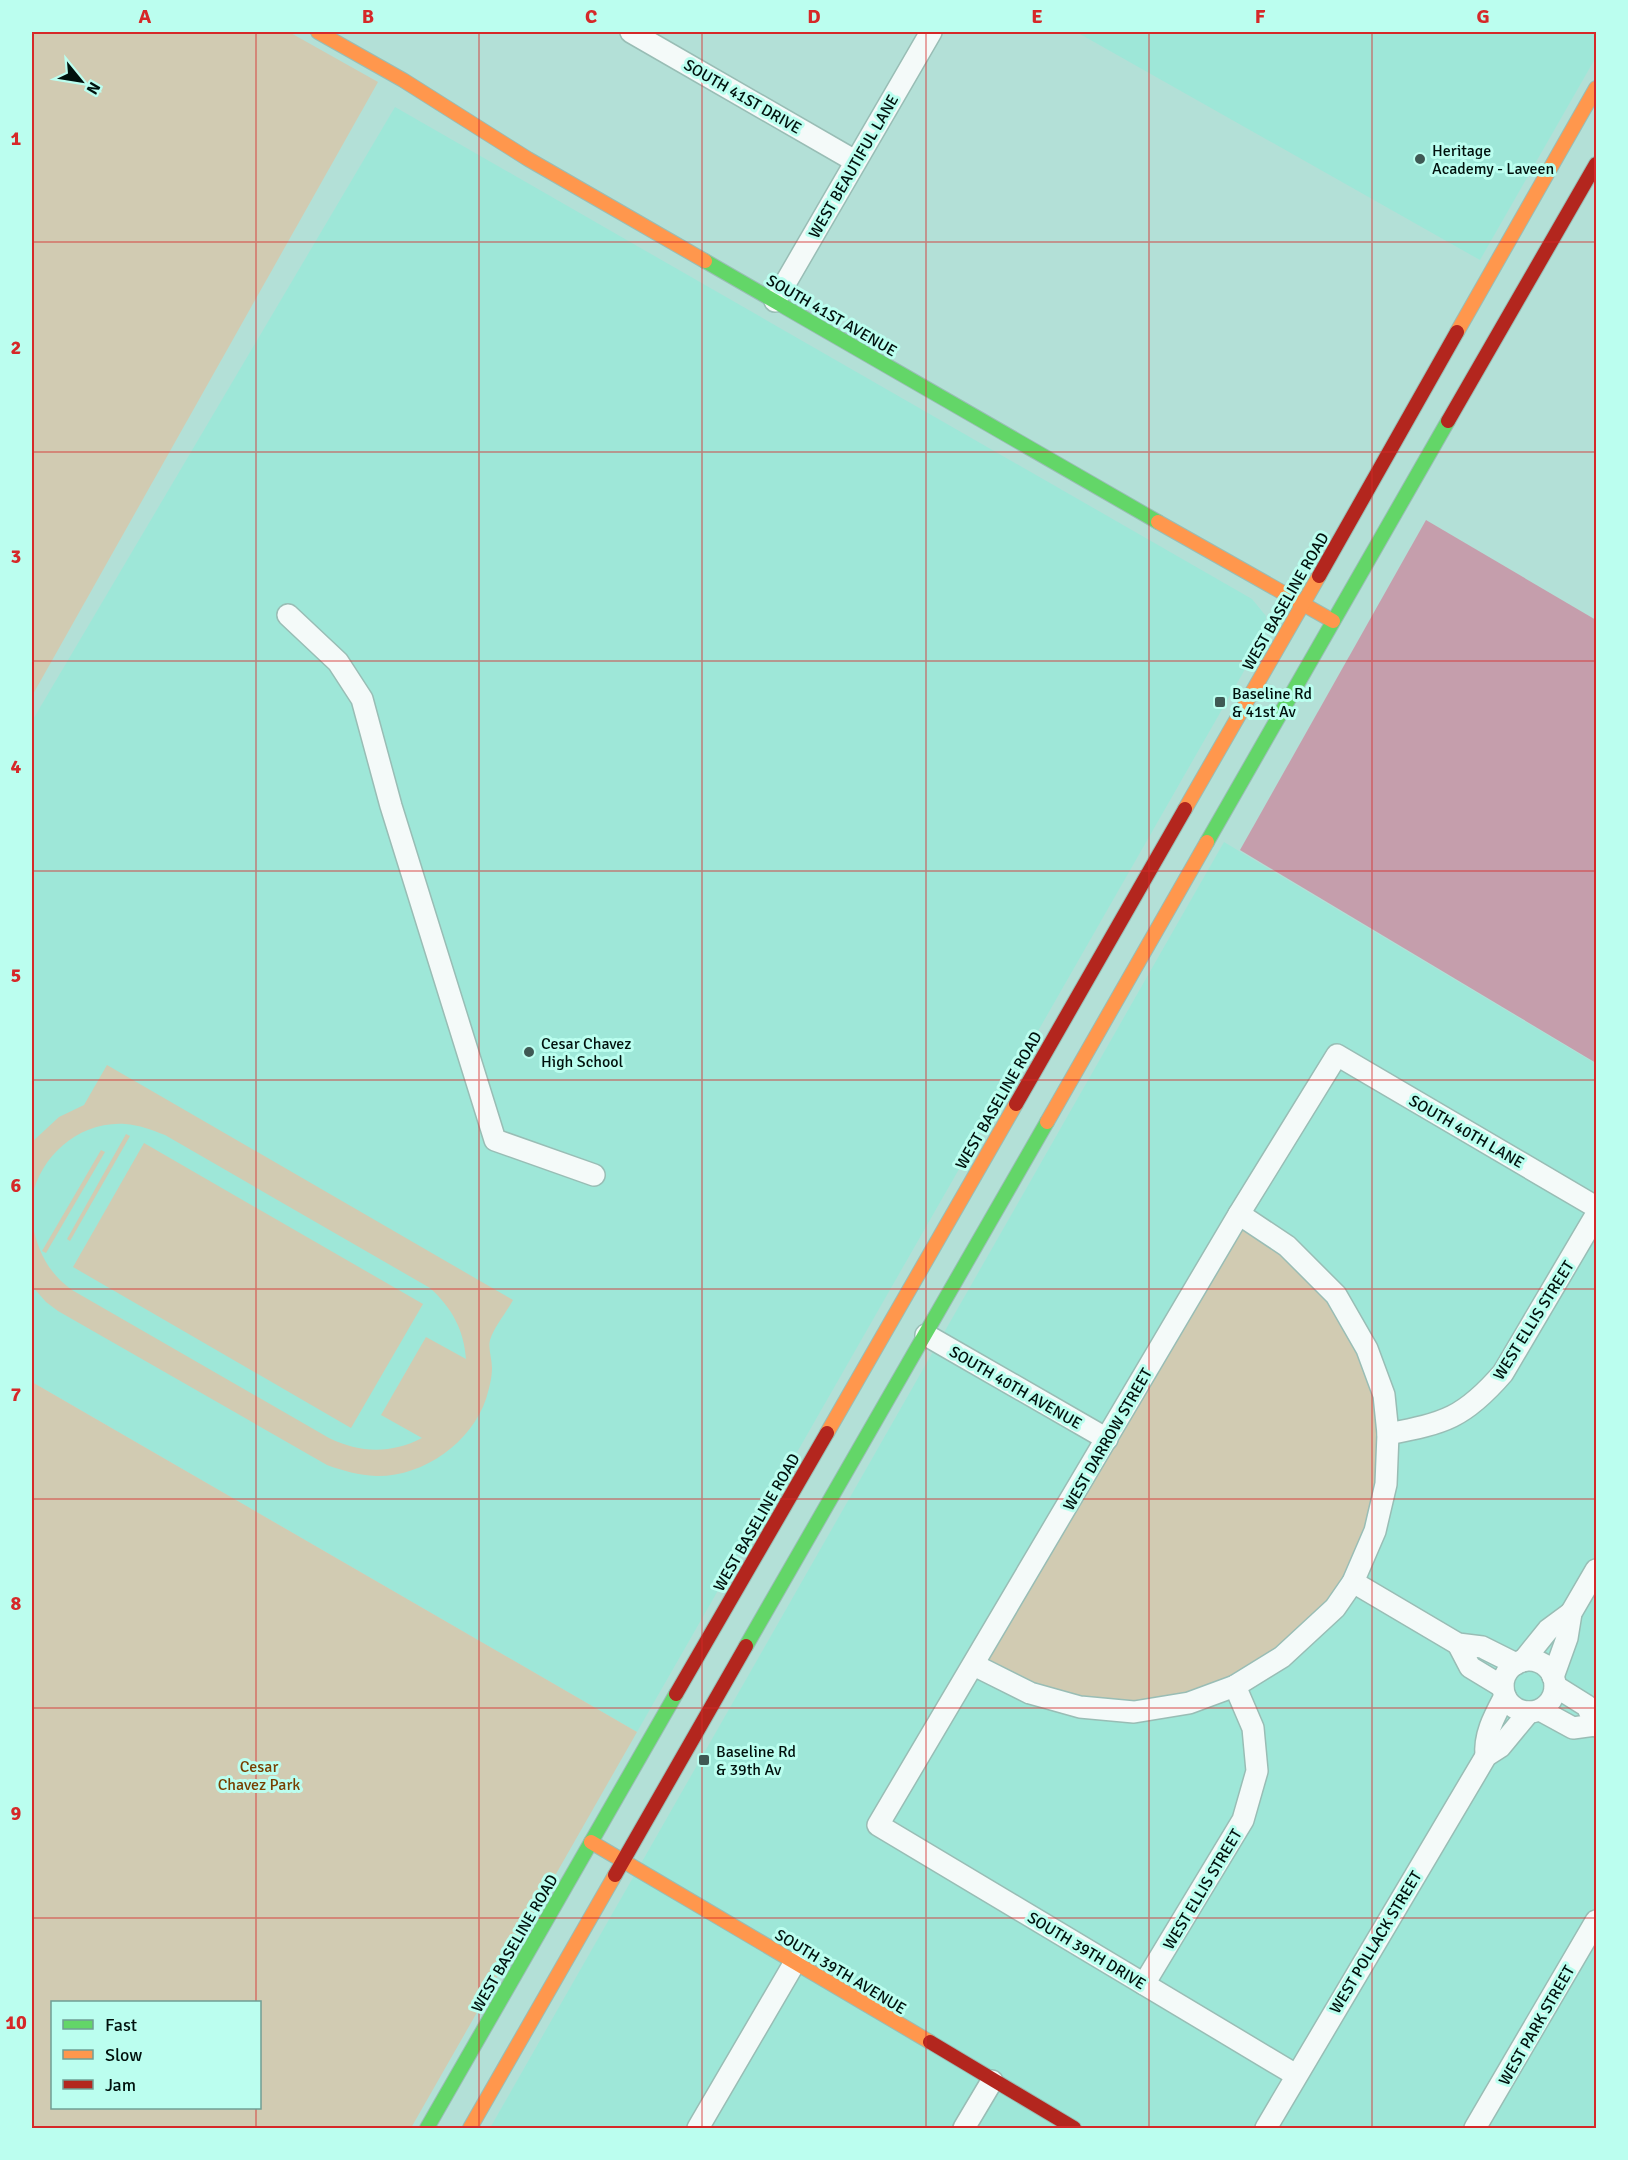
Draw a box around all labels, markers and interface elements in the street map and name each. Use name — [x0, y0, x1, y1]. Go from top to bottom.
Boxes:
text: A — [139, 4, 152, 29]
text: B — [362, 4, 374, 29]
text: C — [585, 4, 597, 29]
text: D — [807, 4, 821, 29]
text: E — [1031, 4, 1043, 29]
text: F — [1255, 4, 1266, 29]
text: G — [1476, 4, 1490, 29]
north arrow — [51, 51, 111, 111]
street label: SOUTH 41ST DRIVE — [680, 55, 805, 139]
text: N — [82, 78, 105, 98]
street label: WEST BEAUTIFUL LANE — [805, 91, 903, 242]
text: 1 — [11, 126, 22, 151]
place label: Heritage Academy - Laveen — [1432, 141, 1554, 179]
marker: Heritage Academy - Laveen — [1413, 152, 1427, 166]
street label: SOUTH 41ST AVENUE — [763, 270, 900, 361]
text: 2 — [11, 335, 21, 360]
street label: WEST BASELINE ROAD — [1238, 529, 1334, 674]
text: 3 — [11, 544, 21, 569]
place label: Baseline Rd & 41st Av — [1232, 684, 1312, 722]
marker: Baseline Rd & 41st Av — [1213, 695, 1227, 709]
text: 4 — [11, 754, 22, 779]
text: 5 — [11, 963, 21, 988]
street label: WEST BASELINE ROAD — [951, 1028, 1047, 1173]
place label: Cesar Chavez High School — [541, 1034, 632, 1072]
marker: Cesar Chavez High School — [522, 1045, 536, 1059]
street label: SOUTH 40TH LANE — [1405, 1091, 1528, 1173]
text: 6 — [11, 1173, 22, 1198]
street label: WEST ELLIS STREET — [1489, 1257, 1579, 1384]
street label: SOUTH 40TH AVENUE — [946, 1342, 1085, 1434]
street label: WEST DARROW STREET — [1059, 1365, 1157, 1514]
text: 7 — [11, 1382, 22, 1407]
street label: WEST BASELINE ROAD — [709, 1450, 805, 1595]
text: 8 — [11, 1591, 22, 1616]
place label: Baseline Rd & 39th Av — [716, 1742, 796, 1780]
marker: Baseline Rd & 39th Av — [697, 1753, 711, 1767]
park label: Cesar Chavez Park — [218, 1757, 300, 1795]
text: 9 — [11, 1801, 22, 1826]
street label: WEST ELLIS STREET — [1159, 1826, 1247, 1953]
street label: WEST POLLACK STREET — [1325, 1868, 1426, 2017]
street label: WEST BASELINE ROAD — [467, 1871, 563, 2016]
street label: SOUTH 39TH DRIVE — [1024, 1908, 1149, 1994]
street label: SOUTH 39TH AVENUE — [771, 1925, 910, 2019]
street label: WEST PARK STREET — [1494, 1962, 1579, 2089]
legend — [51, 2001, 261, 2109]
text: 10 — [5, 2010, 27, 2035]
text: Fast — [105, 2014, 137, 2036]
text: Slow — [105, 2044, 142, 2066]
text: Jam — [105, 2074, 136, 2096]

